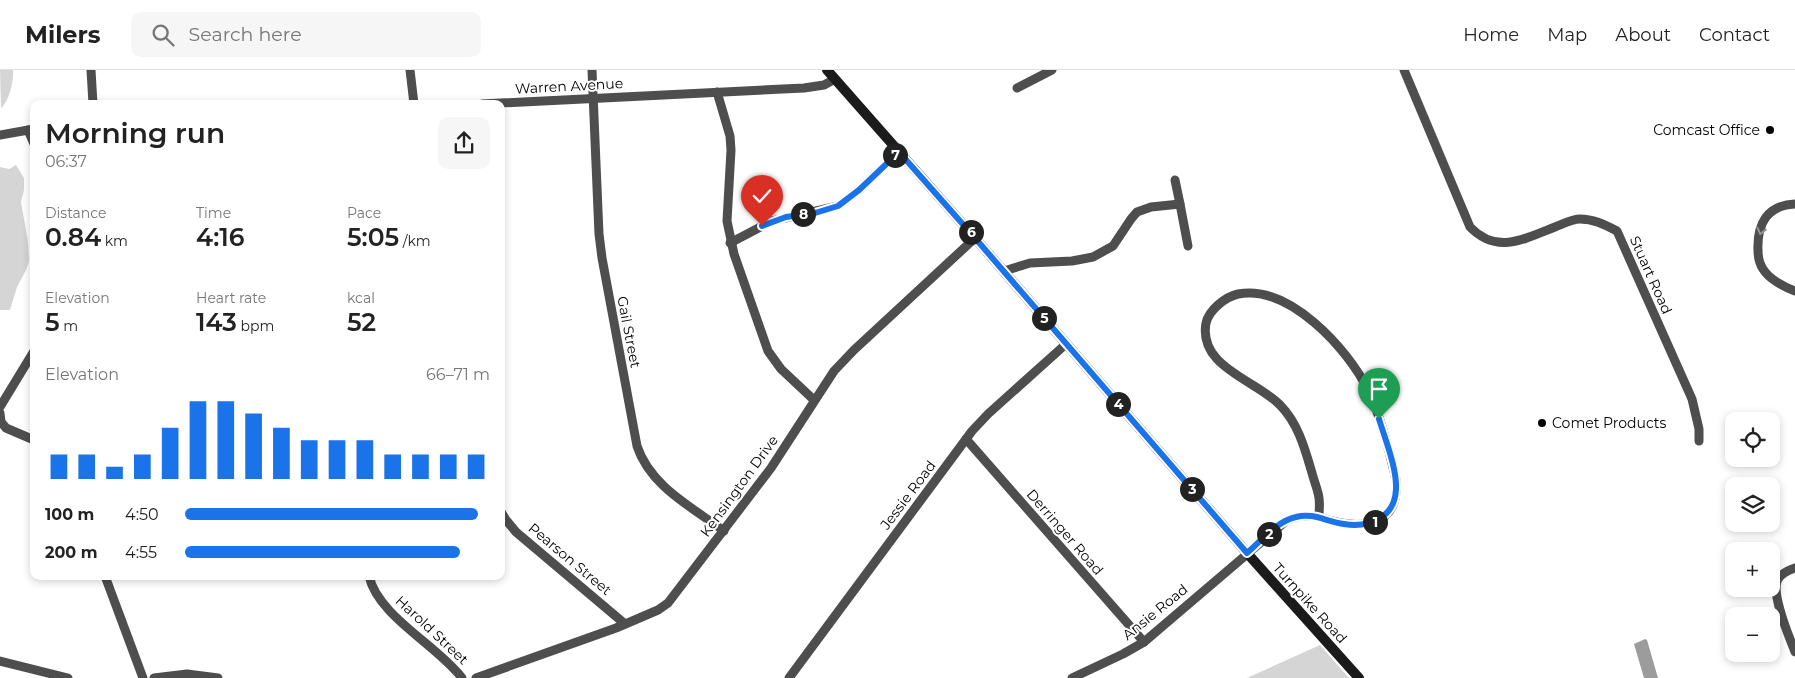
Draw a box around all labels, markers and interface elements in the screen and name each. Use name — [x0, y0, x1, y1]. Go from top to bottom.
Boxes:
search box — [131, 12, 481, 57]
text: Milers — [25, 20, 101, 49]
icon: search — [149, 21, 177, 49]
text: Search here — [189, 23, 302, 46]
text: Home — [1463, 24, 1519, 46]
text: Map — [1547, 24, 1587, 46]
text: About — [1615, 24, 1671, 46]
text: Contact — [1699, 24, 1770, 46]
street label: Warren Avenue — [514, 74, 624, 98]
text: Morning run — [45, 116, 225, 150]
button: share — [438, 117, 490, 169]
place label: Comcast Office — [1653, 121, 1760, 139]
marker: Comcast Office — [1764, 124, 1776, 136]
pin: 7 — [882, 142, 908, 168]
text: 7 — [891, 146, 900, 164]
text: 06:37 — [45, 152, 87, 171]
pin — [741, 175, 783, 226]
icon: check — [748, 182, 776, 210]
pin: 8 — [790, 202, 816, 226]
text: Distance — [45, 204, 107, 222]
text: Time — [196, 204, 231, 222]
text: Pace — [347, 204, 381, 222]
text: 8 — [799, 205, 808, 223]
pin: 6 — [958, 220, 984, 244]
text: 0.84 — [45, 222, 101, 252]
text: 4:16 — [196, 222, 244, 252]
text: 5:05 — [347, 222, 399, 252]
text: 6 — [967, 223, 976, 241]
one-way arrow — [1756, 227, 1766, 235]
text: km — [101, 232, 128, 250]
text: /km — [399, 232, 431, 250]
street label: Stuart Road — [1626, 233, 1676, 317]
text: Elevation — [45, 289, 110, 307]
text: Heart rate — [196, 289, 266, 307]
text: kcal — [347, 289, 375, 307]
street label: Gail Street — [613, 295, 645, 370]
pin: 5 — [1032, 306, 1056, 330]
text: 5 — [45, 307, 60, 337]
text: 143 — [196, 307, 237, 337]
text: 52 — [347, 307, 376, 337]
text: 5 — [1040, 309, 1049, 327]
text: m — [60, 317, 78, 335]
text: bpm — [237, 317, 274, 335]
text: Elevation — [45, 365, 119, 384]
text: 66–71 m — [426, 365, 490, 384]
pin — [1358, 368, 1400, 419]
icon: arrive — [1365, 375, 1393, 403]
pin: 4 — [1106, 392, 1130, 416]
text: 4 — [1114, 395, 1123, 413]
map controls — [1725, 412, 1780, 662]
button: locate — [1725, 412, 1780, 467]
place label: Comet Products — [1552, 414, 1667, 432]
marker: Comet Products — [1536, 417, 1548, 429]
street label: Kensington Drive — [696, 432, 782, 540]
street label: Jessie Road — [876, 457, 940, 534]
pin: 3 — [1180, 476, 1204, 502]
button: layers — [1725, 477, 1780, 532]
text: 3 — [1188, 480, 1197, 498]
street label: Derringer Road — [1023, 485, 1107, 579]
text: 100 m — [45, 505, 94, 524]
text: 4:50 — [125, 505, 159, 524]
pin: 1 — [1362, 510, 1388, 534]
text: 1 — [1373, 513, 1378, 531]
street label: Pearson Street — [525, 519, 615, 599]
pin: 2 — [1256, 522, 1282, 546]
text: 2 — [1265, 525, 1274, 543]
button: + — [1725, 542, 1780, 597]
text: 200 m — [45, 543, 97, 562]
text: 4:55 — [125, 543, 157, 562]
street label: Turnpike Road — [1269, 559, 1351, 647]
street label: Ansie Road — [1119, 580, 1191, 644]
street label: Harold Street — [392, 592, 472, 669]
button: − — [1725, 607, 1780, 662]

